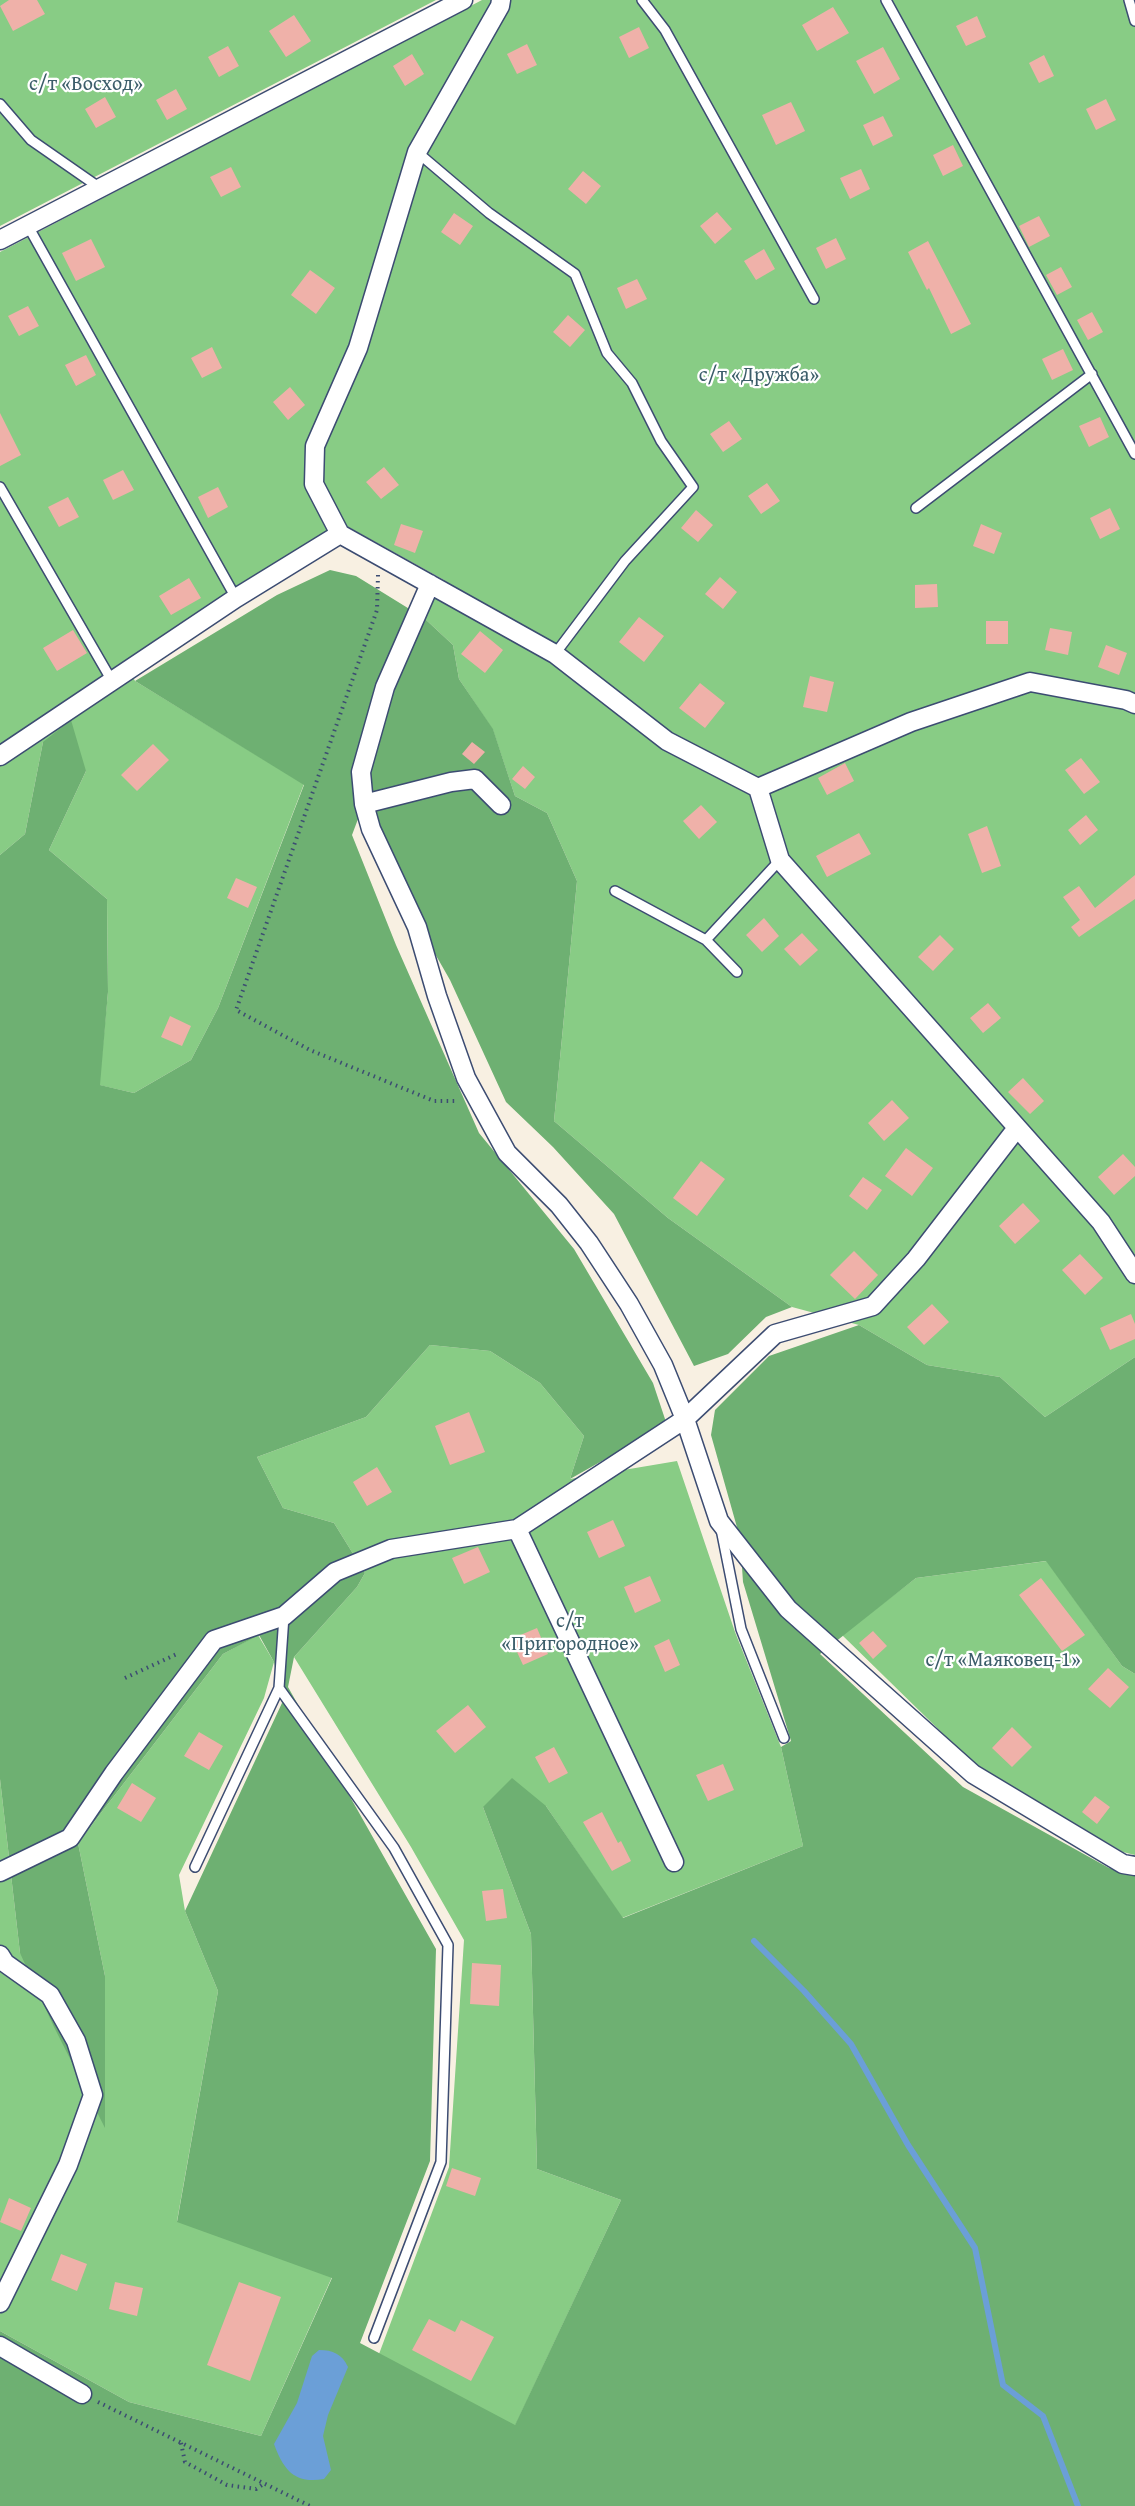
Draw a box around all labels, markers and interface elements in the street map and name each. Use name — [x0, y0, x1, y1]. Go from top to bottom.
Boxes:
park label: с/т «Восход» — [29, 73, 143, 97]
park label: с/т «Дружба» — [699, 364, 819, 388]
park label: с/т «Пригородное» — [501, 1610, 639, 1657]
park label: с/т «Маяковец-1» — [925, 1649, 1081, 1673]

